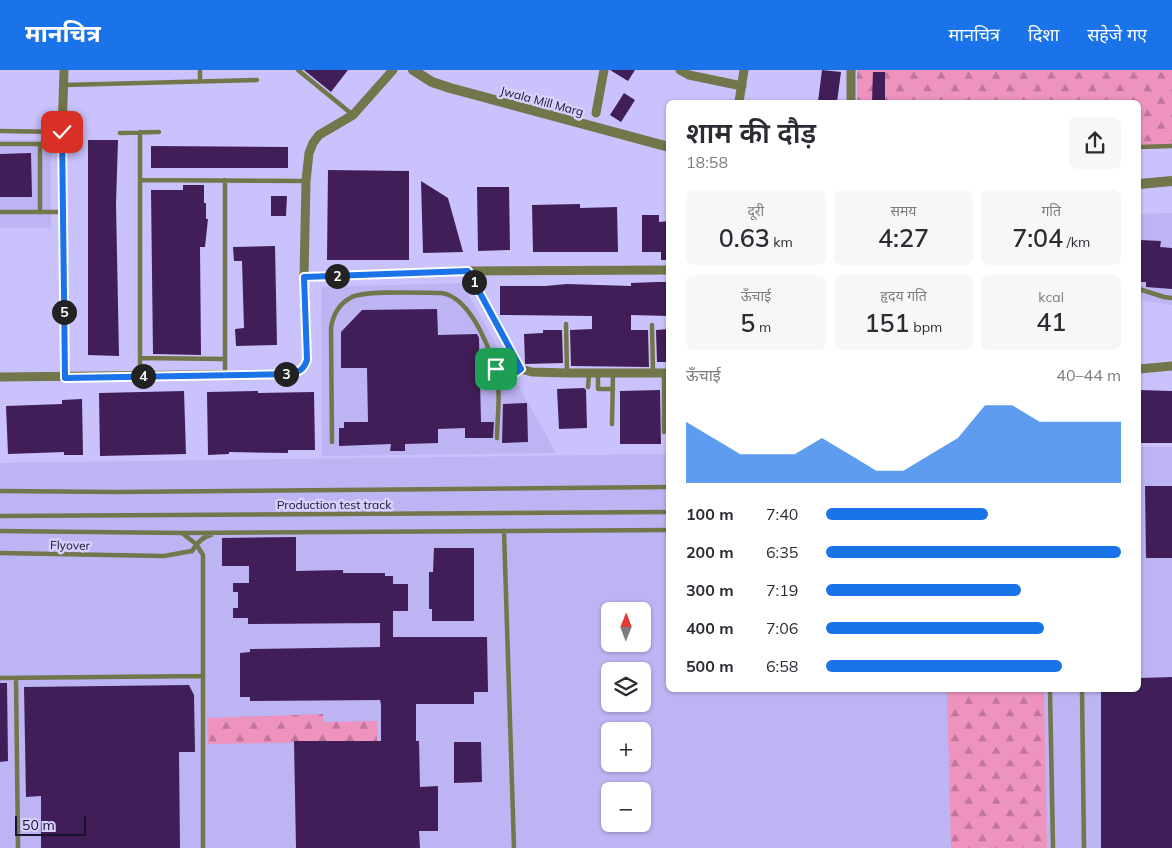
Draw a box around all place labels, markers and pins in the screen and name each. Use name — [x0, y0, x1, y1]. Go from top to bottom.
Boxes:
pin — [41, 111, 83, 153]
pin: 2 — [324, 264, 350, 288]
pin: 1 — [462, 270, 486, 294]
pin: 5 — [52, 300, 76, 324]
pin — [475, 348, 517, 390]
pin: 3 — [274, 362, 298, 386]
pin: 4 — [130, 364, 156, 388]

